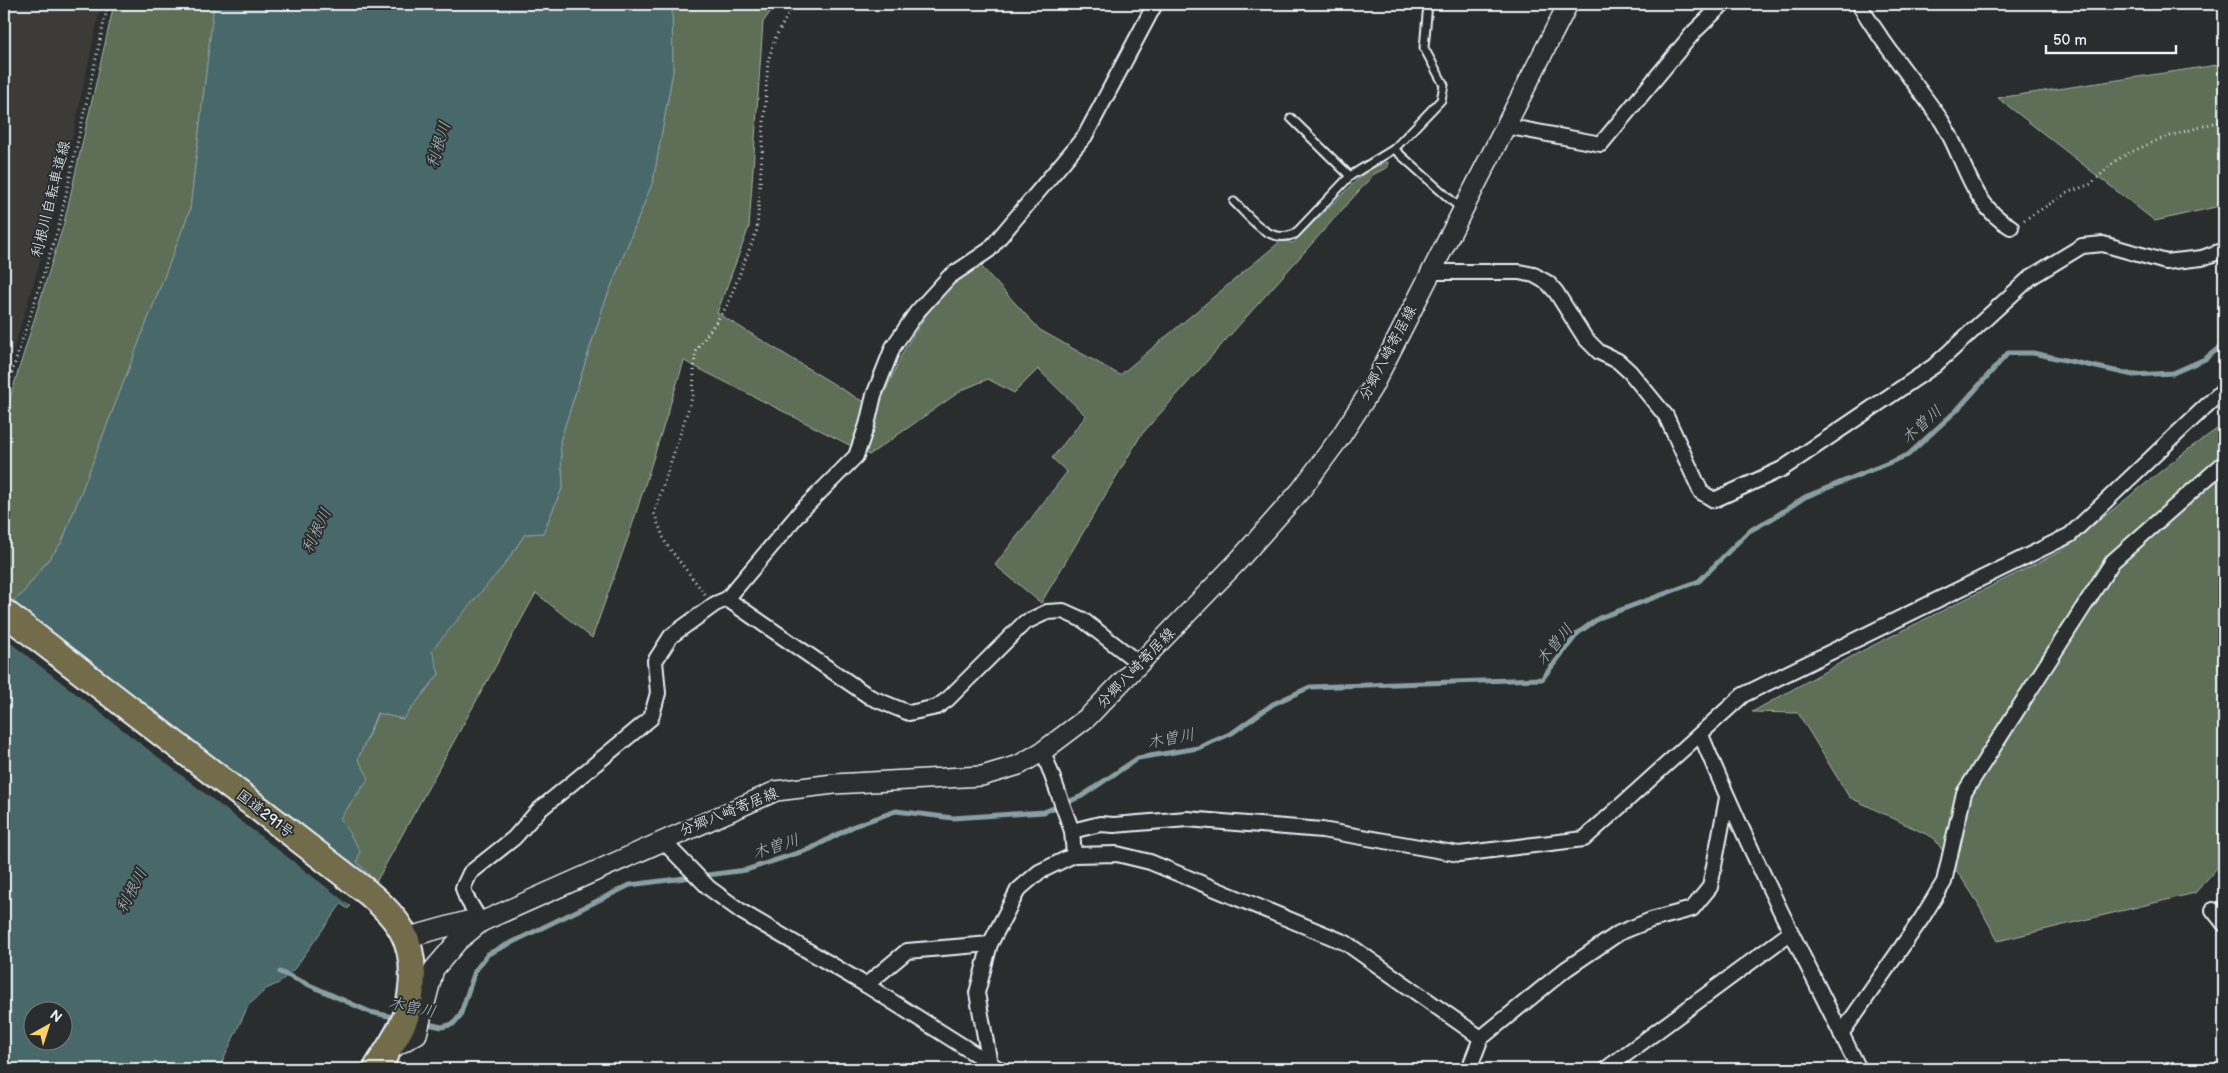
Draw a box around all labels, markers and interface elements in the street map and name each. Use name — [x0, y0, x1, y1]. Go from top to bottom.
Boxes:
scale bar — [2046, 22, 2176, 54]
text: 50 m — [2053, 31, 2087, 50]
water label: 利根川 — [423, 119, 455, 171]
street label: 利根川自転車道線 — [27, 138, 75, 260]
street label: 分郷八崎寄居線 — [1355, 302, 1421, 404]
water label: 木曽川 — [1898, 402, 1946, 448]
water label: 利根川 — [298, 505, 336, 557]
water label: 木曽川 — [1532, 621, 1578, 669]
street label: 分郷八崎寄居線 — [1093, 624, 1179, 712]
water label: 木曽川 — [1146, 725, 1196, 753]
street label: 分郷八崎寄居線 — [677, 784, 781, 840]
street label: 国道291号 — [232, 785, 298, 843]
water label: 木曽川 — [750, 831, 802, 863]
water label: 利根川 — [112, 865, 152, 917]
water label: 木曽川 — [387, 994, 437, 1022]
north arrow — [22, 1000, 72, 1050]
text: N — [46, 1006, 65, 1026]

